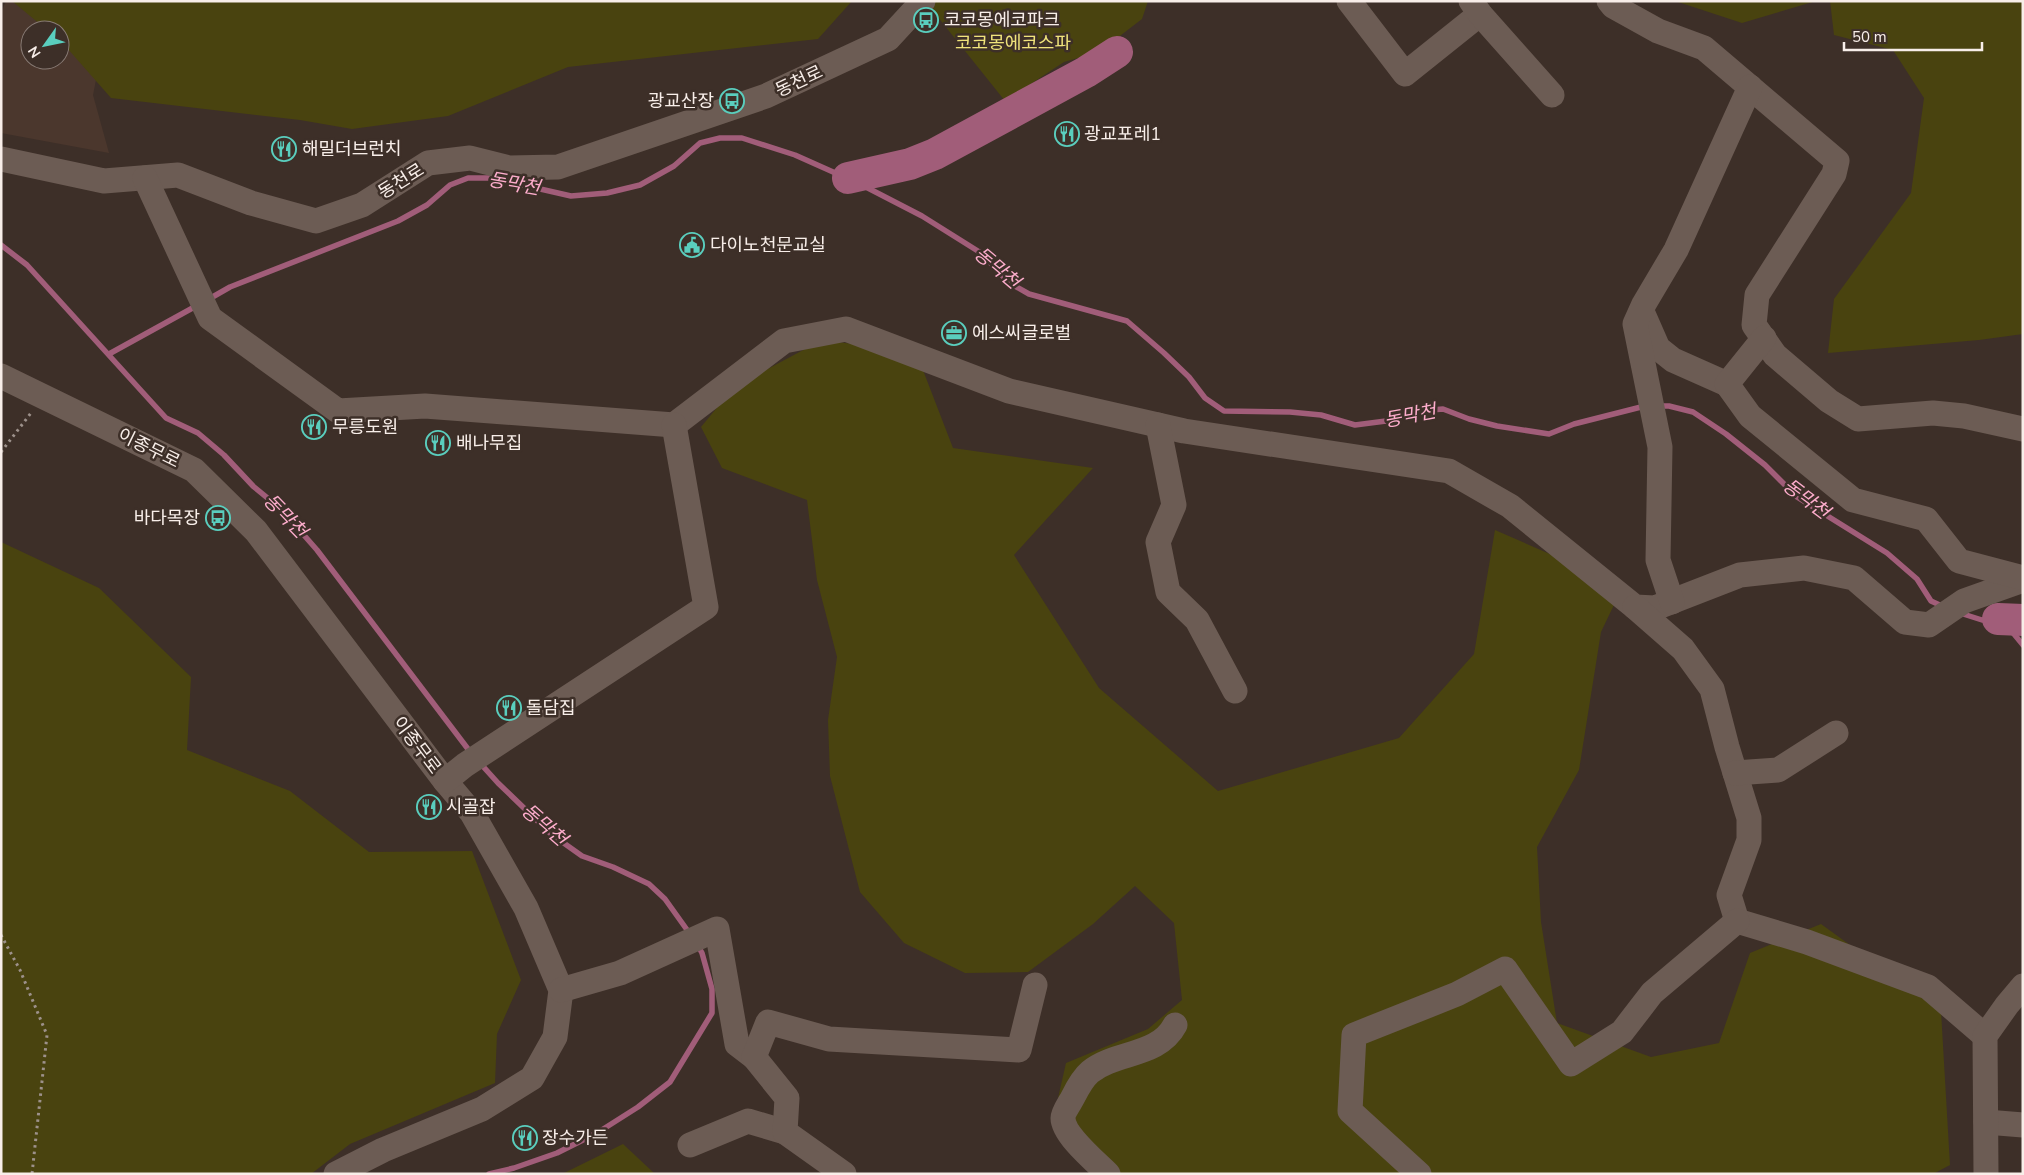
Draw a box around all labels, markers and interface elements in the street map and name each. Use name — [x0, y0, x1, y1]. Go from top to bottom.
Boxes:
bus stop icon: 코코몽에코파크 — [913, 7, 939, 33]
place label: 코코몽에코파크 — [944, 8, 1060, 32]
north arrow — [20, 20, 70, 70]
scale bar — [1844, 20, 1982, 52]
text: 50 m — [1852, 27, 1887, 47]
park label: 코코몽에코스파 — [955, 31, 1071, 55]
text: N — [24, 42, 45, 61]
street label: 동천로 — [771, 60, 827, 102]
bus stop icon: 광교산장 — [719, 88, 745, 114]
place label: 광교산장 — [648, 89, 714, 113]
restaurant icon: 광교포레1 — [1054, 121, 1080, 147]
place label: 광교포레1 — [1084, 122, 1161, 146]
restaurant icon: 해밀더브런치 — [271, 136, 297, 162]
place label: 해밀더브런치 — [302, 137, 401, 161]
street label: 동천로 — [374, 158, 428, 204]
water label: 동막천 — [486, 167, 544, 202]
public building icon: 다이노천문교실 — [679, 232, 705, 258]
place label: 다이노천문교실 — [710, 233, 826, 257]
water label: 동막천 — [969, 241, 1027, 296]
office icon: 에스씨글로벌 — [941, 320, 967, 346]
place label: 에스씨글로벌 — [972, 321, 1071, 345]
water label: 동막천 — [1382, 398, 1440, 434]
restaurant icon: 무릉도원 — [301, 414, 327, 440]
place label: 무릉도원 — [332, 415, 398, 439]
street label: 이종무로 — [114, 423, 184, 473]
restaurant icon: 배나무집 — [425, 430, 451, 456]
place label: 배나무집 — [456, 431, 522, 455]
water label: 동막천 — [1777, 473, 1836, 526]
water label: 동막천 — [257, 488, 314, 545]
bus stop icon: 바다목장 — [205, 505, 231, 531]
place label: 바다목장 — [134, 506, 200, 530]
restaurant icon: 돌담집 — [496, 695, 522, 721]
place label: 돌담집 — [526, 696, 576, 720]
street label: 이종무로 — [387, 711, 447, 779]
restaurant icon: 시골잡 — [416, 794, 442, 820]
place label: 시골잡 — [446, 795, 496, 819]
water label: 동막천 — [516, 798, 573, 853]
restaurant icon: 장수가든 — [512, 1125, 538, 1151]
place label: 장수가든 — [542, 1126, 608, 1150]

